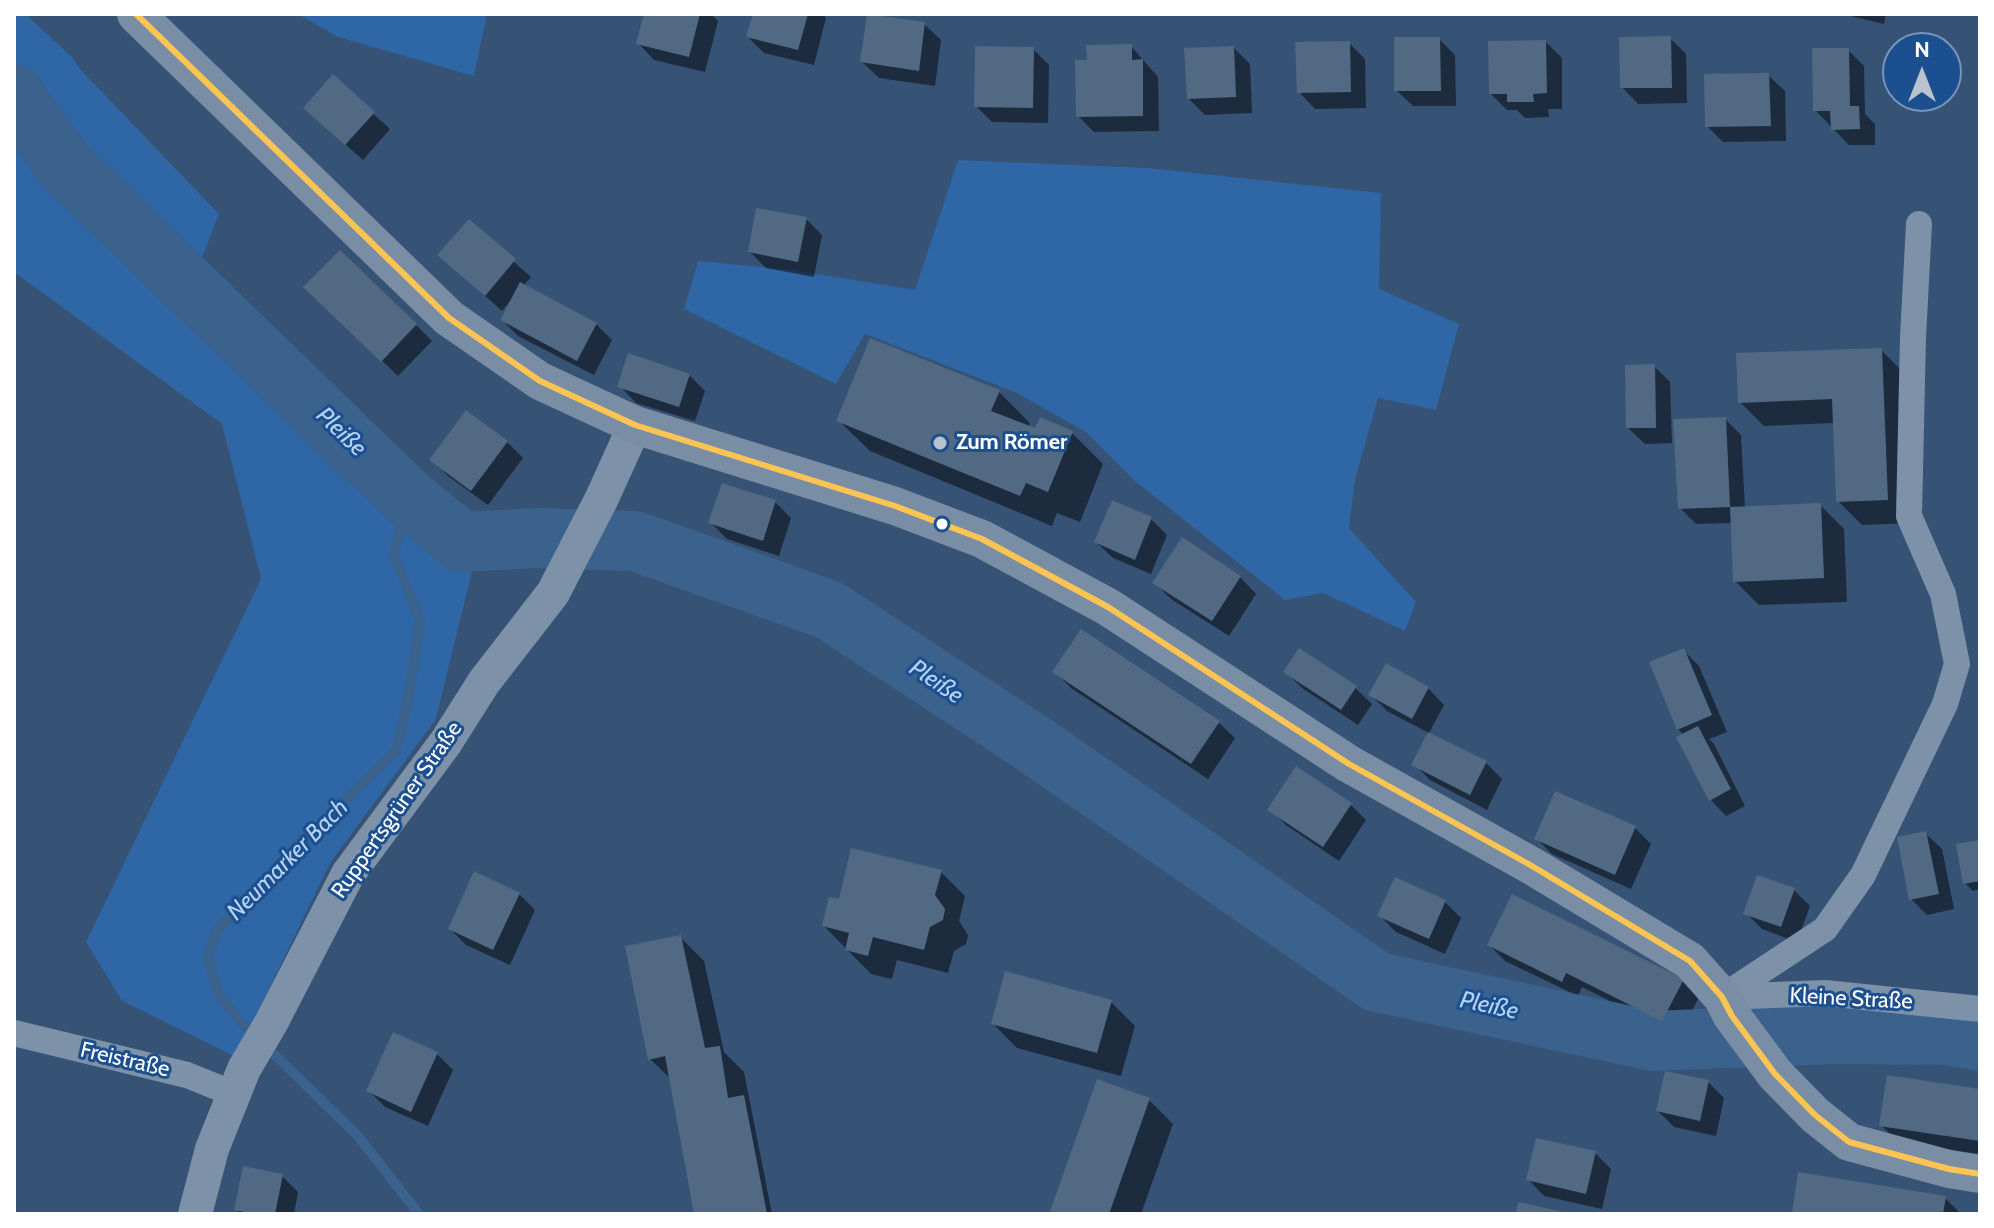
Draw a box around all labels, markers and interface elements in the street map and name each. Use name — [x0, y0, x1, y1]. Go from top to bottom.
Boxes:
north arrow — [1882, 32, 1962, 112]
text: N — [1914, 36, 1930, 63]
water label: Pleiße — [310, 401, 372, 463]
place label: Zum Römer — [956, 430, 1067, 456]
marker: Zum Römer — [931, 434, 949, 452]
unlabelled marker — [934, 516, 950, 532]
water label: Pleiße — [904, 654, 968, 710]
street label: Ruppertsgrüner Straße — [326, 716, 468, 904]
water label: Neumarker Bach — [221, 793, 355, 927]
street label: Kleine Straße — [1789, 983, 1913, 1015]
water label: Pleiße — [1457, 986, 1521, 1026]
street label: Freistraße — [78, 1037, 172, 1083]

